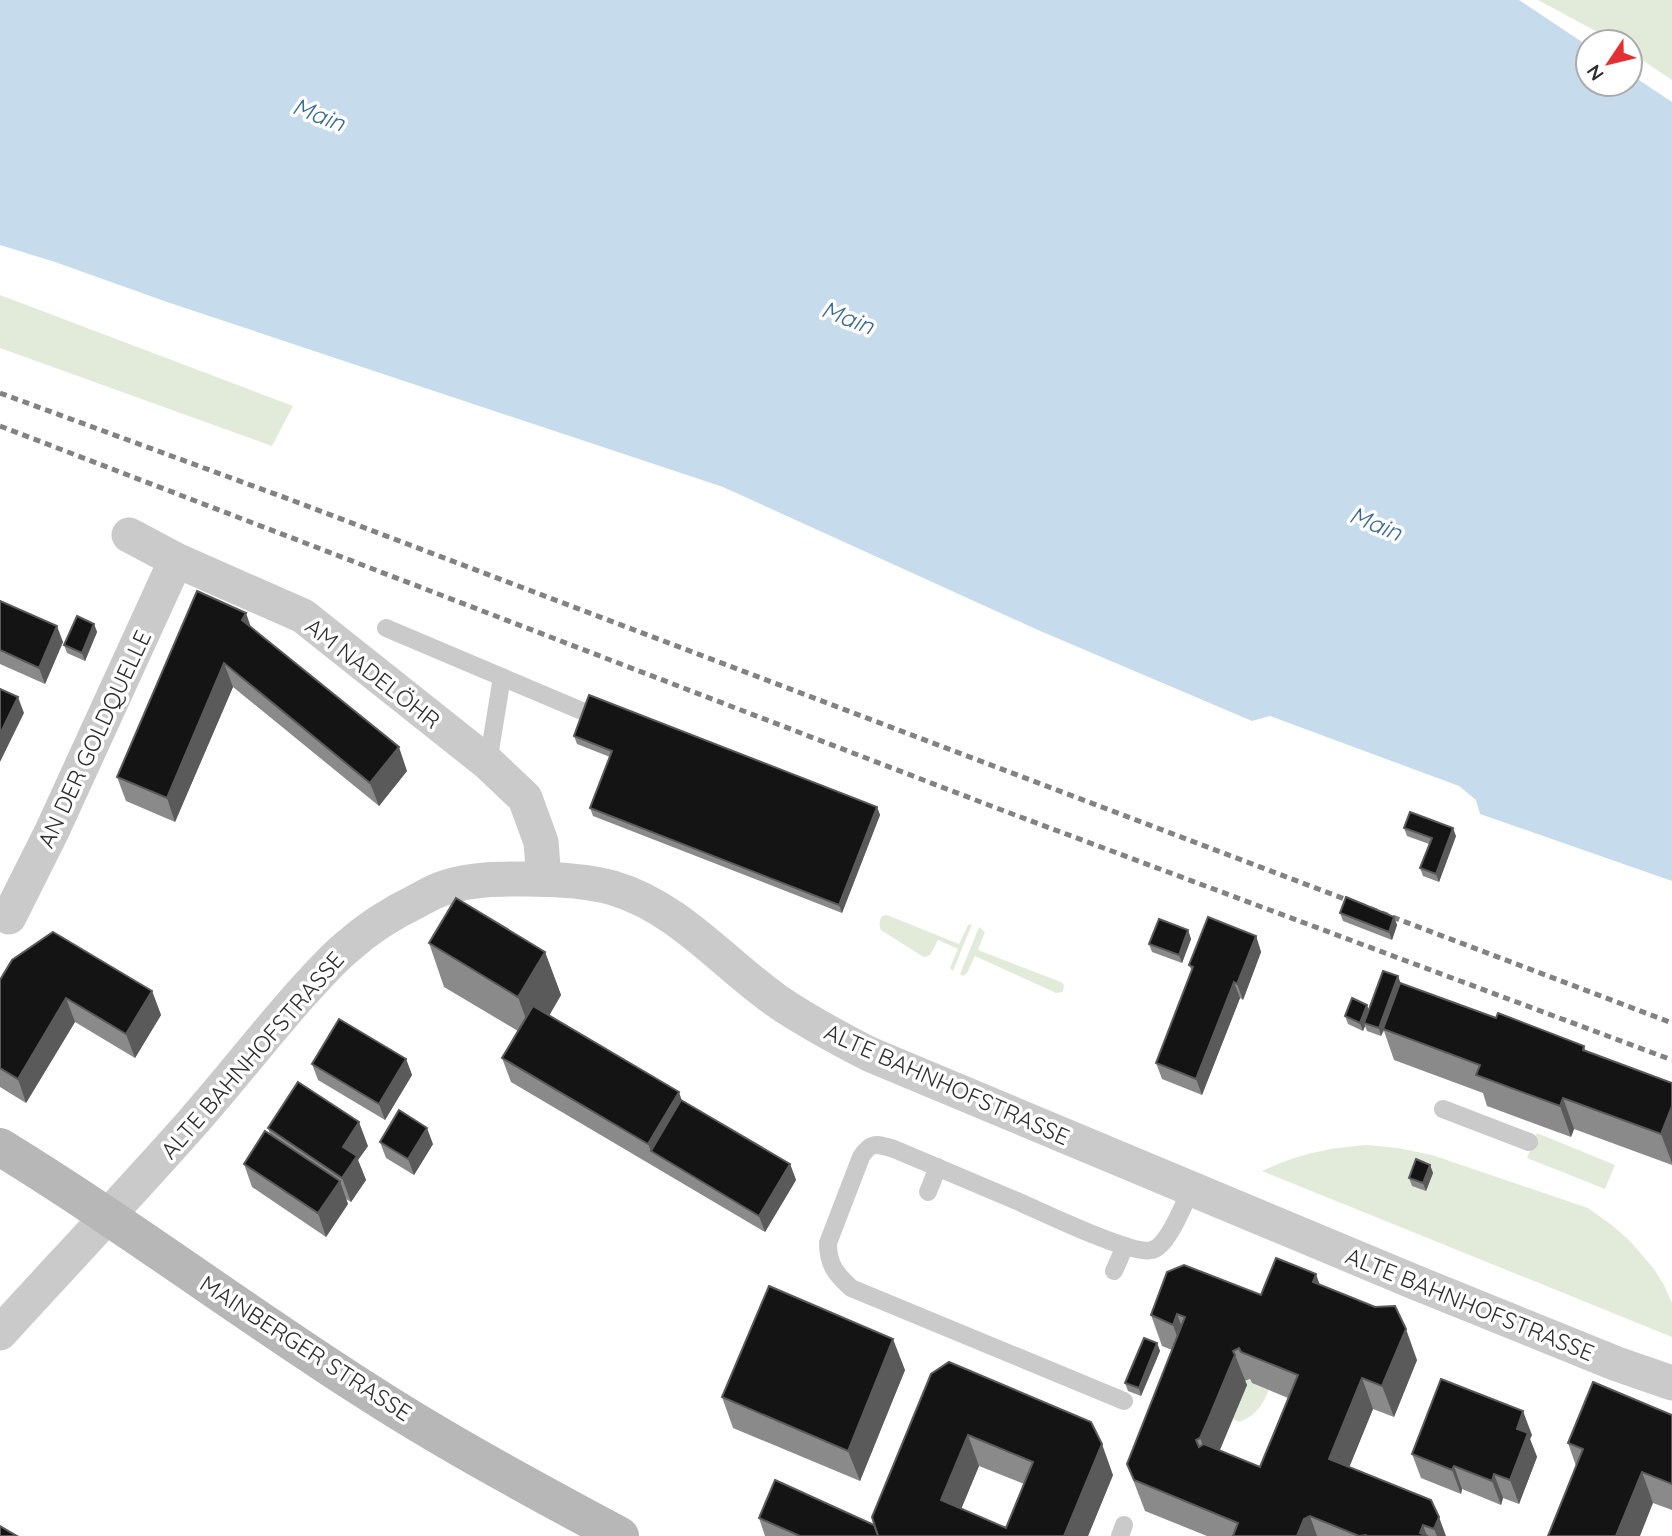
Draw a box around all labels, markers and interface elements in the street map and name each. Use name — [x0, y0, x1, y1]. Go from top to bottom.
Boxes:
north arrow — [1574, 28, 1644, 98]
text: N — [1581, 60, 1609, 85]
water label: Main — [289, 90, 350, 138]
water label: Main — [818, 293, 879, 341]
water label: Main — [1346, 499, 1407, 547]
street label: AM NADELÖHR — [300, 611, 446, 735]
street label: AN DER GOLDQUELLE — [31, 626, 157, 852]
street label: ALTE BAHNHOFSTRASSE — [154, 945, 350, 1165]
street label: ALTE BAHNHOFSTRASSE — [820, 1017, 1074, 1151]
street label: ALTE BAHNHOFSTRASSE — [1342, 1241, 1598, 1367]
street label: MAINBERGER STRASSE — [195, 1269, 417, 1427]

